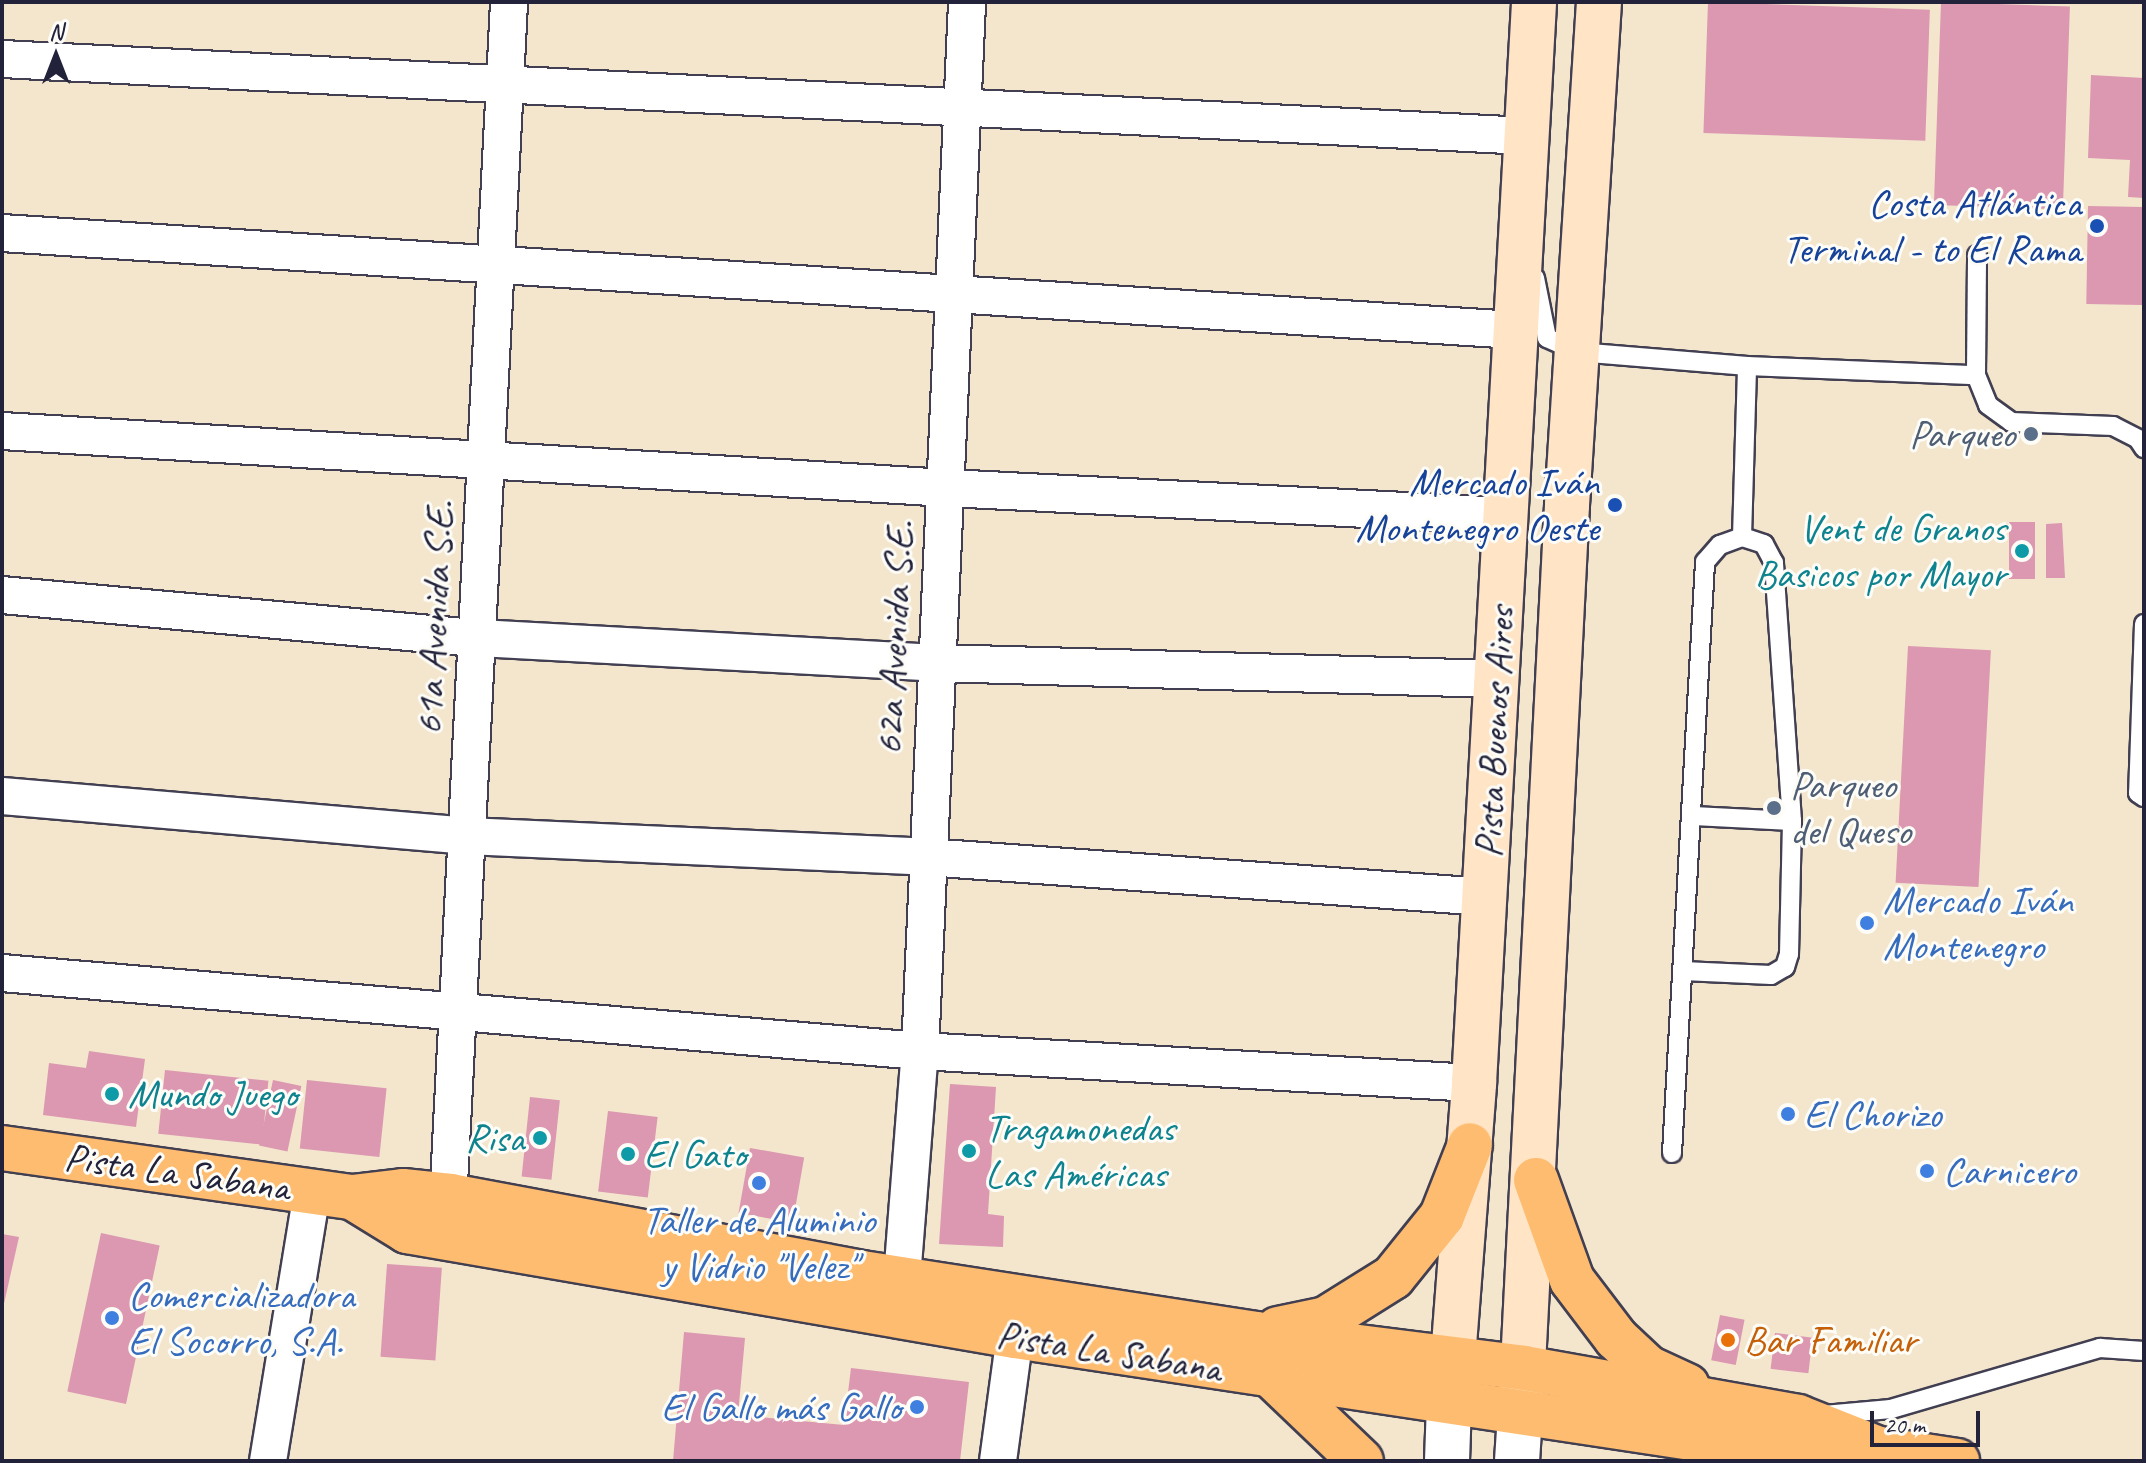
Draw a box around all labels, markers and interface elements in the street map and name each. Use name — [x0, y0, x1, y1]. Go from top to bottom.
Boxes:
north arrow — [16, 16, 96, 96]
text: N — [49, 18, 63, 46]
place label: Costa Atlántica Terminal - to El Rama — [1782, 179, 2081, 273]
marker: Costa Atlántica Terminal - to El Rama — [2088, 217, 2106, 235]
place label: Parqueo — [1909, 410, 2015, 458]
marker: Parqueo — [2022, 425, 2040, 443]
place label: Mercado Iván Montenegro Oeste — [1356, 458, 1599, 552]
marker: Mercado Iván Montenegro Oeste — [1606, 496, 1624, 514]
street label: 61a Avenida S.E. — [404, 500, 464, 736]
place label: Vent de Granos Basicos por Mayor — [1754, 504, 2006, 598]
street label: 62a Avenida S.E. — [864, 520, 924, 756]
marker: Vent de Granos Basicos por Mayor — [2013, 542, 2031, 560]
street label: Pista Buenos Aires — [1463, 605, 1525, 859]
place label: Parqueo del Queso — [1790, 761, 1911, 855]
marker: Parqueo del Queso — [1765, 799, 1783, 817]
place label: Mercado Iván Montenegro — [1883, 876, 2073, 970]
marker: Mercado Iván Montenegro — [1858, 914, 1876, 932]
place label: Mundo Juego — [128, 1070, 296, 1118]
marker: Mundo Juego — [103, 1085, 121, 1103]
place label: El Chorizo — [1804, 1090, 1942, 1138]
place label: Tragamonedas Las Américas — [985, 1104, 1175, 1198]
marker: El Chorizo — [1779, 1105, 1797, 1123]
place label: Risa — [465, 1114, 524, 1162]
marker: Risa — [531, 1129, 549, 1147]
place label: El Gato — [644, 1130, 746, 1178]
street label: Pista La Sabana — [61, 1132, 293, 1212]
marker: Tragamonedas Las Américas — [960, 1142, 978, 1160]
marker: El Gato — [619, 1145, 637, 1163]
place label: Carnicero — [1943, 1147, 2076, 1195]
marker: Carnicero — [1918, 1162, 1936, 1180]
marker: Taller de Aluminio y Vidrio "Velez" — [750, 1174, 768, 1192]
place label: Taller de Aluminio y Vidrio "Velez" — [642, 1196, 876, 1290]
place label: Comercializadora El Socorro, S.A. — [128, 1271, 354, 1365]
marker: Comercializadora El Socorro, S.A. — [103, 1309, 121, 1327]
street label: Pista La Sabana — [993, 1309, 1225, 1393]
place label: Bar Familiar — [1744, 1316, 1917, 1364]
marker: Bar Familiar — [1719, 1331, 1737, 1349]
place label: El Gallo más Gallo — [661, 1383, 901, 1431]
scale bar — [1874, 1395, 1984, 1445]
marker: El Gallo más Gallo — [908, 1398, 926, 1416]
text: 20 m — [1884, 1410, 1925, 1440]

